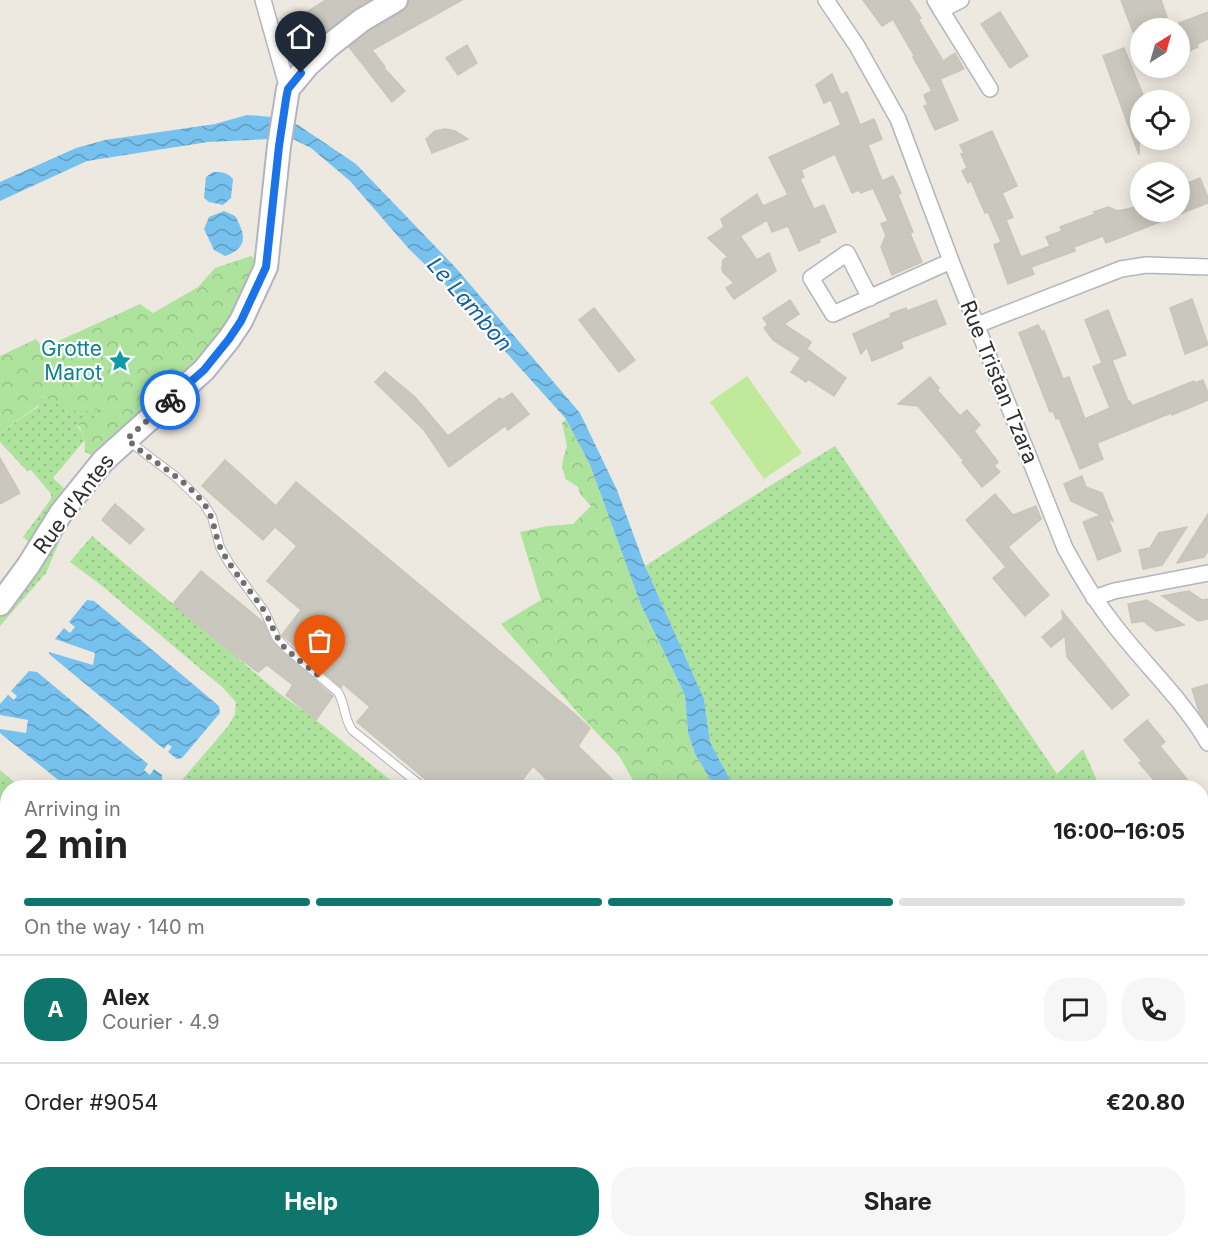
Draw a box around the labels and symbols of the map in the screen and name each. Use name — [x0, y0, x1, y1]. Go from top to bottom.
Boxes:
pin — [275, 11, 326, 73]
north arrow — [1130, 18, 1190, 78]
water label: Le Lambon — [422, 252, 518, 356]
street label: Rue Tristan Tzara — [955, 297, 1044, 467]
place label: Grotte Marot — [41, 336, 102, 385]
place icon: Grotte Marot — [107, 348, 133, 374]
courier — [140, 370, 200, 430]
street label: Rue d'Antes — [28, 449, 119, 559]
pin — [294, 615, 345, 677]

